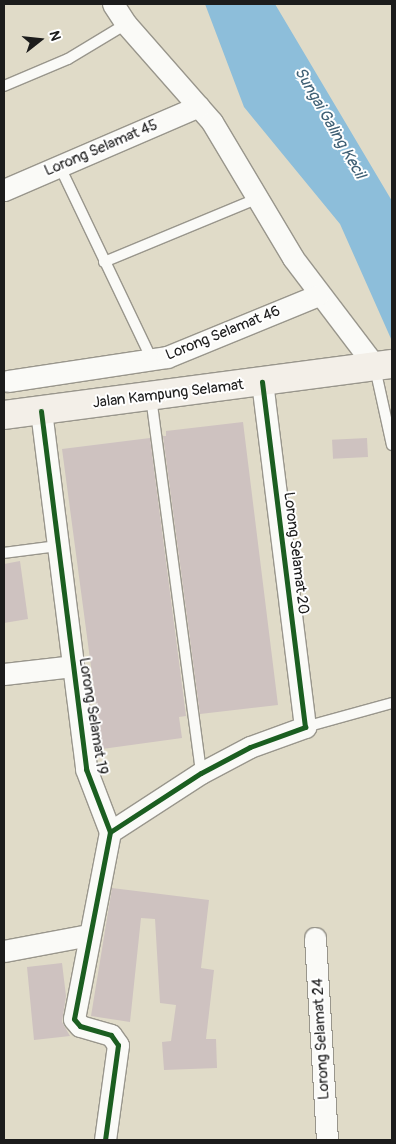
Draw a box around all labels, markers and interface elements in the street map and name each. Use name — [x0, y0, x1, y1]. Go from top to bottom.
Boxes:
north arrow — [15, 15, 65, 65]
text: N — [45, 29, 64, 43]
water label: Sungai Galing Kecil — [290, 64, 370, 182]
street label: Lorong Selamat 45 — [42, 116, 160, 180]
street label: Lorong Selamat 46 — [163, 302, 283, 364]
street label: Jalan Kampung Selamat — [92, 376, 244, 412]
street label: Lorong Selamat 20 — [280, 491, 312, 615]
street label: Lorong Selamat 19 — [75, 656, 111, 776]
street label: Lorong Selamat 24 — [309, 978, 333, 1100]

